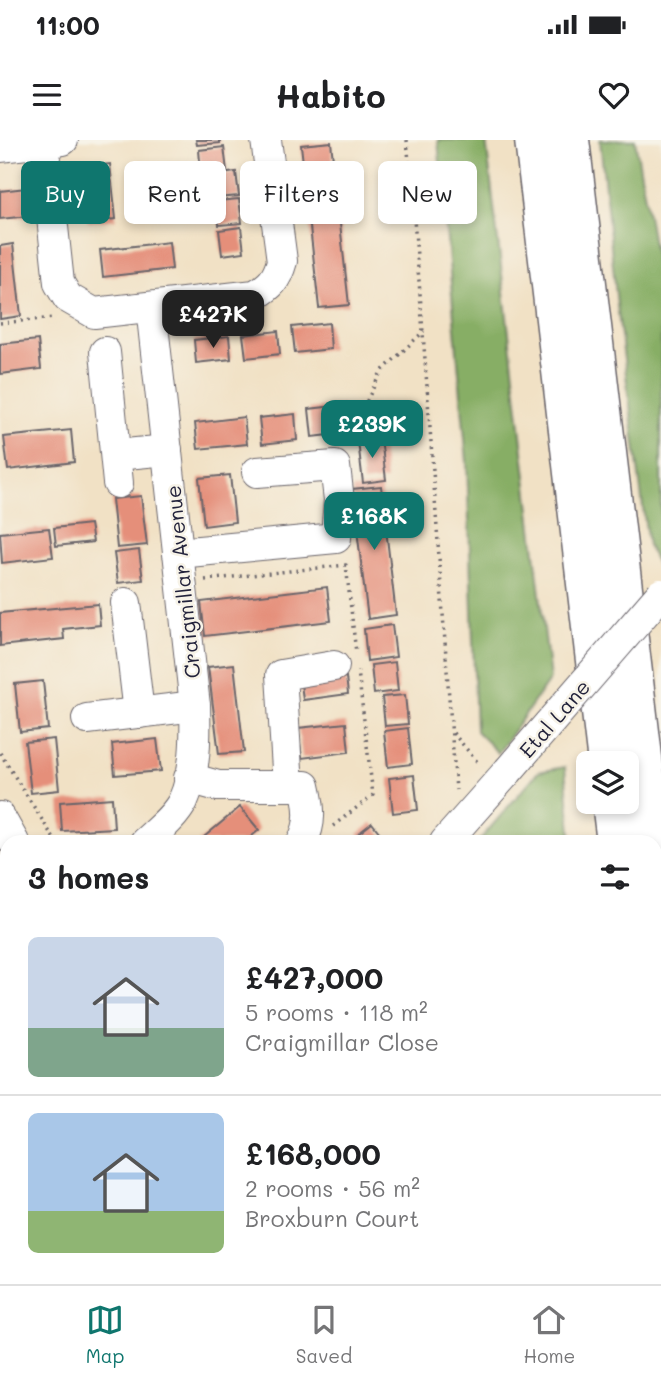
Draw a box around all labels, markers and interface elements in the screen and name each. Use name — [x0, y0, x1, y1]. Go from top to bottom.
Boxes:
text: 11:00 — [35, 8, 100, 42]
text: Habito — [275, 74, 386, 116]
icon: menu — [28, 76, 66, 114]
icon: heart — [595, 76, 633, 114]
chip: Buy — [21, 161, 110, 224]
chip: Rent — [124, 161, 226, 224]
chip: Filters — [240, 161, 364, 224]
chip: New — [378, 161, 477, 224]
pin: £427K — [164, 290, 262, 350]
text: £427K — [178, 298, 248, 328]
pin: £239K — [323, 400, 421, 460]
text: £239K — [337, 408, 407, 438]
street label: Craigmillar Avenue — [158, 484, 206, 680]
pin: £168K — [325, 492, 423, 552]
text: £168K — [340, 500, 408, 530]
street label: Etal Lane — [513, 673, 595, 763]
map controls — [576, 751, 639, 814]
button: layers — [576, 751, 639, 814]
text: 3 homes — [28, 857, 149, 897]
icon: filters — [596, 858, 634, 896]
text: £427,000 — [245, 957, 383, 997]
icon: home — [84, 965, 168, 1049]
text: 5 rooms · 118 m² — [245, 997, 428, 1027]
text: Craigmillar Close — [245, 1027, 439, 1057]
text: £168,000 — [245, 1133, 381, 1173]
icon: home — [84, 1141, 168, 1225]
text: 2 rooms · 56 m² — [245, 1173, 420, 1203]
text: Broxburn Court — [245, 1203, 419, 1233]
tab: Map — [86, 1301, 124, 1368]
tab: Saved — [296, 1301, 352, 1368]
tab: Home — [524, 1301, 575, 1368]

